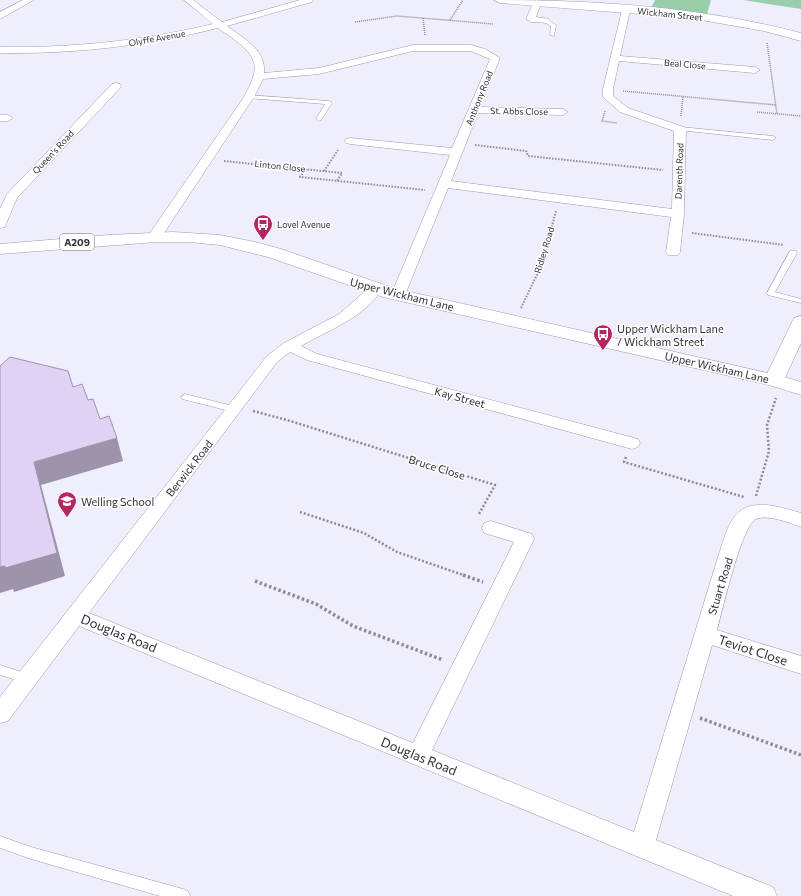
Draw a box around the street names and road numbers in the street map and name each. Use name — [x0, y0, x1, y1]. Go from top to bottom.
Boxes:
street label: Wickham Street — [637, 5, 704, 23]
street label: Olyffe Avenue — [128, 28, 186, 48]
street label: Beal Close — [664, 57, 707, 71]
street label: Anthony Road — [463, 69, 495, 127]
street label: St. Abbs Close — [490, 105, 548, 117]
street label: Queen's Road — [30, 128, 76, 176]
street label: Darenth Road — [673, 143, 685, 199]
street label: Linton Close — [254, 158, 306, 174]
street label: Ridley Road — [532, 226, 556, 274]
road number: A209 — [60, 234, 94, 250]
street label: Upper Wickham Lane — [349, 275, 456, 313]
street label: Upper Wickham Lane — [664, 349, 771, 385]
street label: Kay Street — [433, 384, 487, 410]
street label: Berwick Road — [163, 437, 215, 499]
street label: Bruce Close — [407, 452, 467, 482]
street label: Stuart Road — [705, 556, 735, 616]
street label: Douglas Road — [79, 611, 159, 655]
street label: Teviot Close — [716, 631, 790, 669]
street label: Douglas Road — [379, 734, 459, 778]

